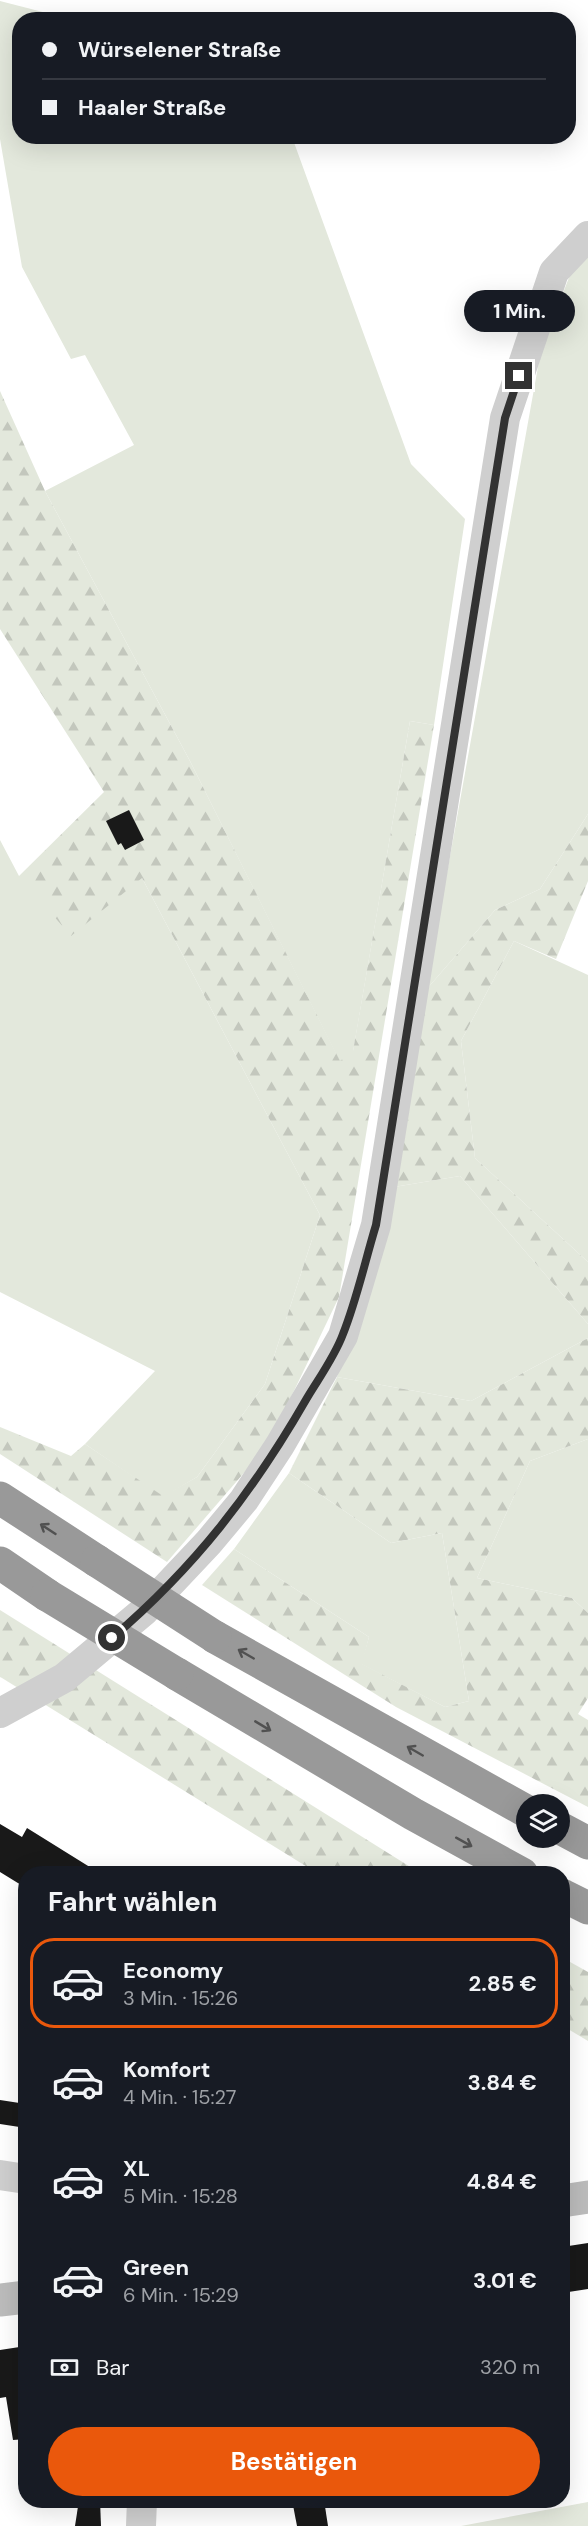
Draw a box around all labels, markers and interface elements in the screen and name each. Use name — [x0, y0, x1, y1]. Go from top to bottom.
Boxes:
text: Würselener Straße — [78, 35, 281, 64]
text: Haaler Straße — [78, 93, 226, 122]
callout: 1 Min. — [464, 289, 574, 331]
text: 1 Min. — [493, 298, 546, 324]
route end — [505, 362, 532, 389]
one-way arrow — [40, 1523, 57, 1536]
route start — [98, 1624, 125, 1651]
one-way arrow — [238, 1648, 255, 1660]
one-way arrow — [254, 1720, 271, 1732]
one-way arrow — [407, 1744, 424, 1756]
map controls — [516, 1794, 570, 1848]
button: layers — [516, 1794, 570, 1848]
one-way arrow — [455, 1836, 472, 1848]
text: Fahrt wählen — [48, 1884, 218, 1919]
icon: car — [51, 1956, 105, 2010]
text: Economy — [123, 1956, 223, 1985]
text: 2.85 € — [469, 1969, 537, 1998]
text: 3 Min. · 15:26 — [123, 1985, 238, 2011]
icon: car — [51, 2055, 105, 2109]
text: Komfort — [123, 2055, 210, 2084]
text: 3.84 € — [467, 2068, 537, 2097]
text: 4 Min. · 15:27 — [123, 2084, 236, 2110]
icon: car — [51, 2154, 105, 2208]
text: XL — [123, 2154, 150, 2183]
text: 4.84 € — [466, 2167, 537, 2196]
text: 5 Min. · 15:28 — [123, 2183, 238, 2209]
icon: car — [51, 2253, 105, 2307]
text: Green — [123, 2253, 189, 2282]
text: 3.01 € — [473, 2266, 537, 2295]
text: 6 Min. · 15:29 — [123, 2282, 239, 2308]
icon: cash — [48, 2351, 81, 2384]
text: Bar — [96, 2353, 129, 2382]
text: 320 m — [480, 2354, 540, 2380]
button: Bestätigen — [48, 2427, 540, 2496]

